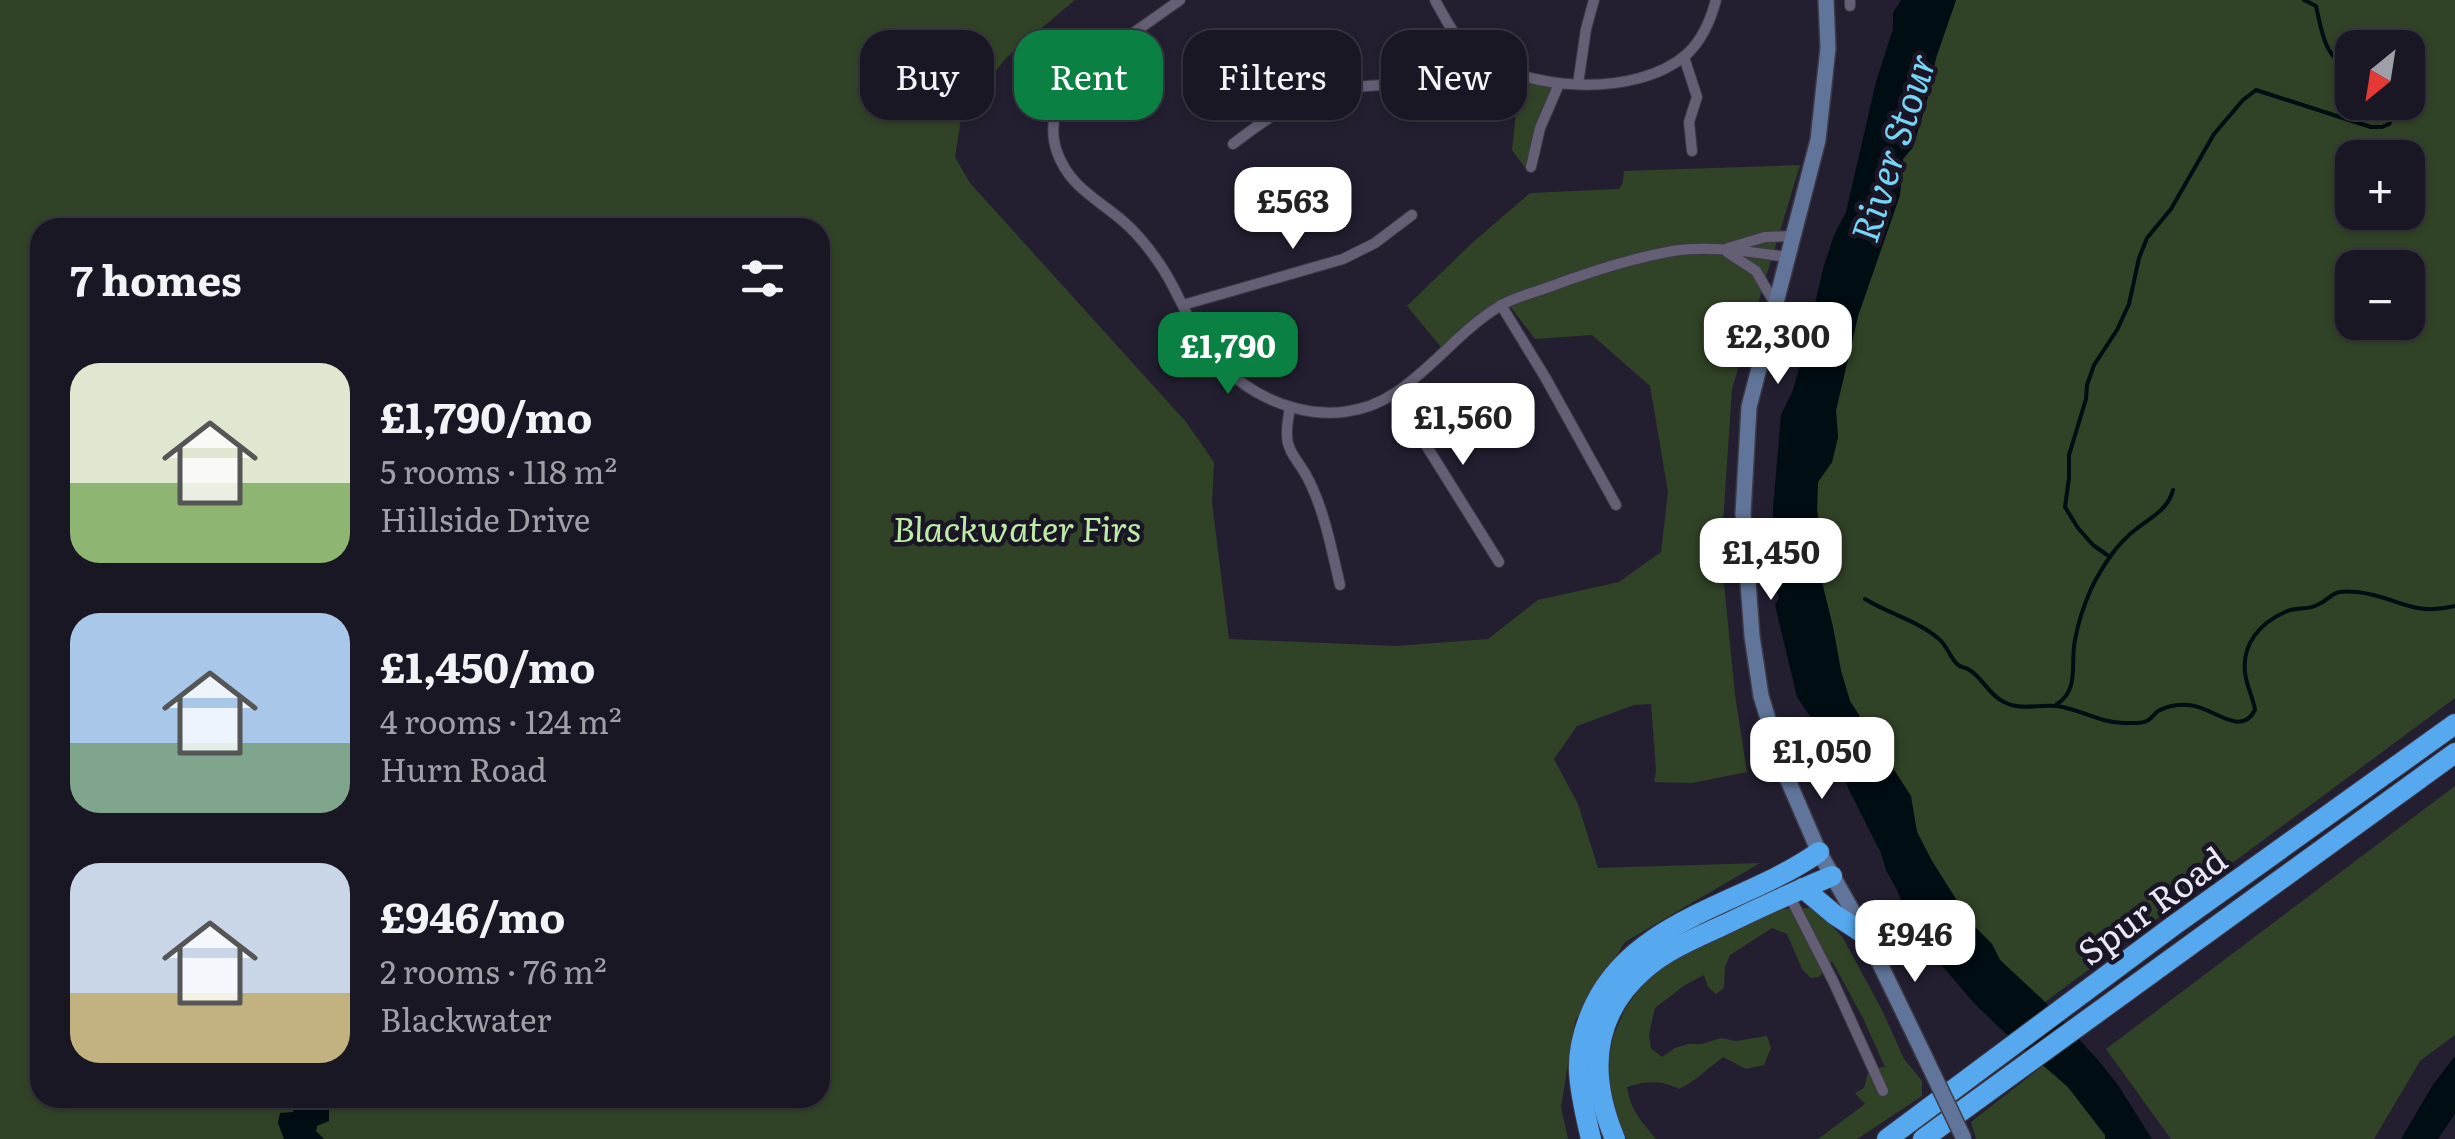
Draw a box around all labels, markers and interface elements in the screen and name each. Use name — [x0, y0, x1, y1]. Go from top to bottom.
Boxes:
chip: Buy — [860, 30, 994, 120]
chip: Rent — [1014, 30, 1163, 120]
chip: Filters — [1183, 30, 1361, 120]
chip: New — [1381, 30, 1527, 120]
north arrow — [2335, 30, 2425, 120]
map controls — [2335, 30, 2425, 340]
water label: River Stour — [1834, 45, 1948, 249]
button: + — [2335, 140, 2425, 230]
pin: £563 — [1234, 167, 1352, 252]
text: £563 — [1256, 175, 1330, 223]
text: 7 homes — [70, 247, 242, 309]
button: − — [2335, 250, 2425, 340]
icon: filters — [735, 251, 790, 306]
pin: £2,300 — [1697, 302, 1859, 387]
text: £2,300 — [1726, 310, 1830, 358]
pin: £1,790 — [1147, 312, 1309, 397]
text: £1,790 — [1180, 320, 1276, 368]
pin: £1,560 — [1382, 383, 1544, 468]
text: £1,790/mo — [380, 384, 592, 446]
text: £1,560 — [1414, 391, 1512, 439]
icon: home — [150, 403, 270, 523]
text: 5 rooms · 118 m² — [380, 446, 617, 494]
text: Hillside Drive — [380, 494, 590, 542]
park label: Blackwater Firs — [893, 501, 1141, 553]
pin: £1,450 — [1690, 518, 1852, 603]
text: £1,450 — [1722, 526, 1820, 574]
text: £1,450/mo — [380, 634, 596, 696]
icon: home — [150, 653, 270, 773]
text: 4 rooms · 124 m² — [380, 696, 622, 744]
pin: £1,050 — [1741, 717, 1903, 802]
text: £1,050 — [1772, 725, 1872, 773]
text: Hurn Road — [380, 744, 547, 792]
street label: Spur Road — [2066, 832, 2236, 976]
text: £946/mo — [380, 884, 566, 946]
pin: £946 — [1856, 900, 1974, 985]
icon: home — [150, 903, 270, 1023]
text: £946 — [1877, 908, 1953, 956]
text: 2 rooms · 76 m² — [380, 946, 607, 994]
text: Blackwater — [380, 994, 551, 1042]

